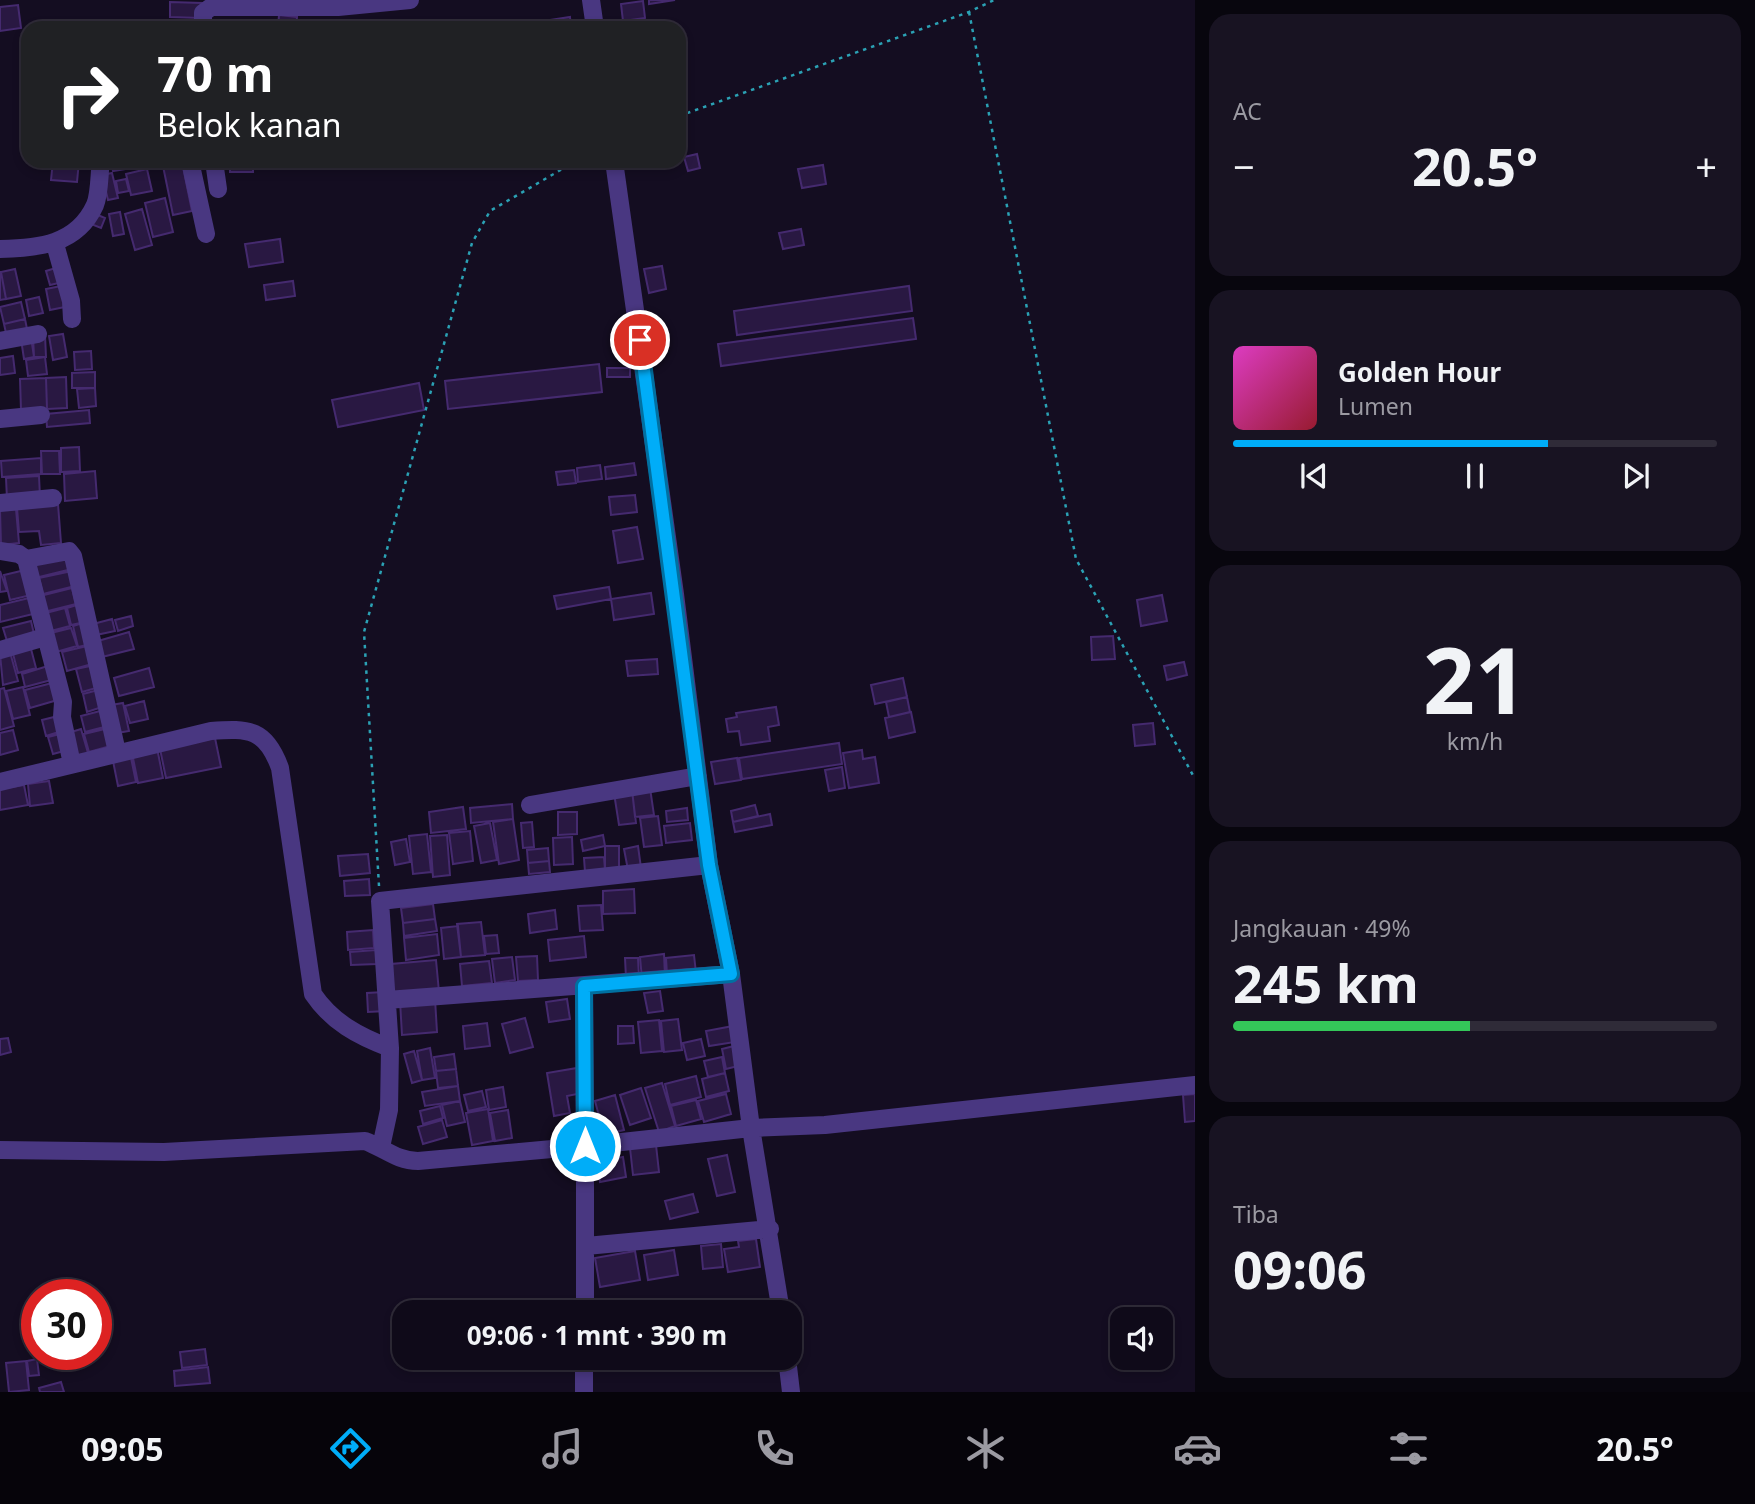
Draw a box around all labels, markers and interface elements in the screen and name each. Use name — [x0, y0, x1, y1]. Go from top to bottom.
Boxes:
text: 70 m — [157, 40, 274, 106]
icon: right — [42, 49, 133, 140]
text: AC — [1233, 95, 1262, 127]
text: Belok kanan — [157, 103, 341, 146]
text: 20.5° — [1412, 130, 1538, 201]
text: − — [1233, 140, 1255, 192]
text: + — [1695, 140, 1717, 192]
pin — [610, 310, 670, 370]
icon: arrive — [621, 321, 659, 359]
text: Golden Hour — [1338, 354, 1501, 390]
text: Lumen — [1338, 390, 1413, 422]
icon: previous — [1295, 457, 1333, 495]
icon: pause — [1456, 457, 1494, 495]
icon: next — [1617, 457, 1655, 495]
text: 21 — [1423, 617, 1527, 741]
text: km/h — [1447, 725, 1503, 757]
text: Jangkauan · 49% — [1233, 912, 1411, 944]
text: 245 km — [1233, 947, 1419, 1018]
position arrow — [548, 1109, 622, 1183]
text: Tiba — [1233, 1198, 1279, 1230]
text: 09:06 — [1233, 1233, 1367, 1304]
speed limit sign: 30 — [21, 1279, 112, 1370]
map controls — [1110, 1307, 1173, 1370]
button: sound — [1110, 1307, 1173, 1370]
text: 09:06 · 1 mnt · 390 m — [467, 1317, 727, 1353]
icon: directions — [326, 1424, 375, 1473]
icon: music — [538, 1424, 587, 1473]
icon: phone — [750, 1424, 799, 1473]
icon: climate — [961, 1424, 1010, 1473]
icon: car — [1173, 1424, 1222, 1473]
icon: filters — [1384, 1424, 1433, 1473]
text: 09:05 — [81, 1427, 164, 1470]
text: 20.5° — [1596, 1427, 1674, 1470]

